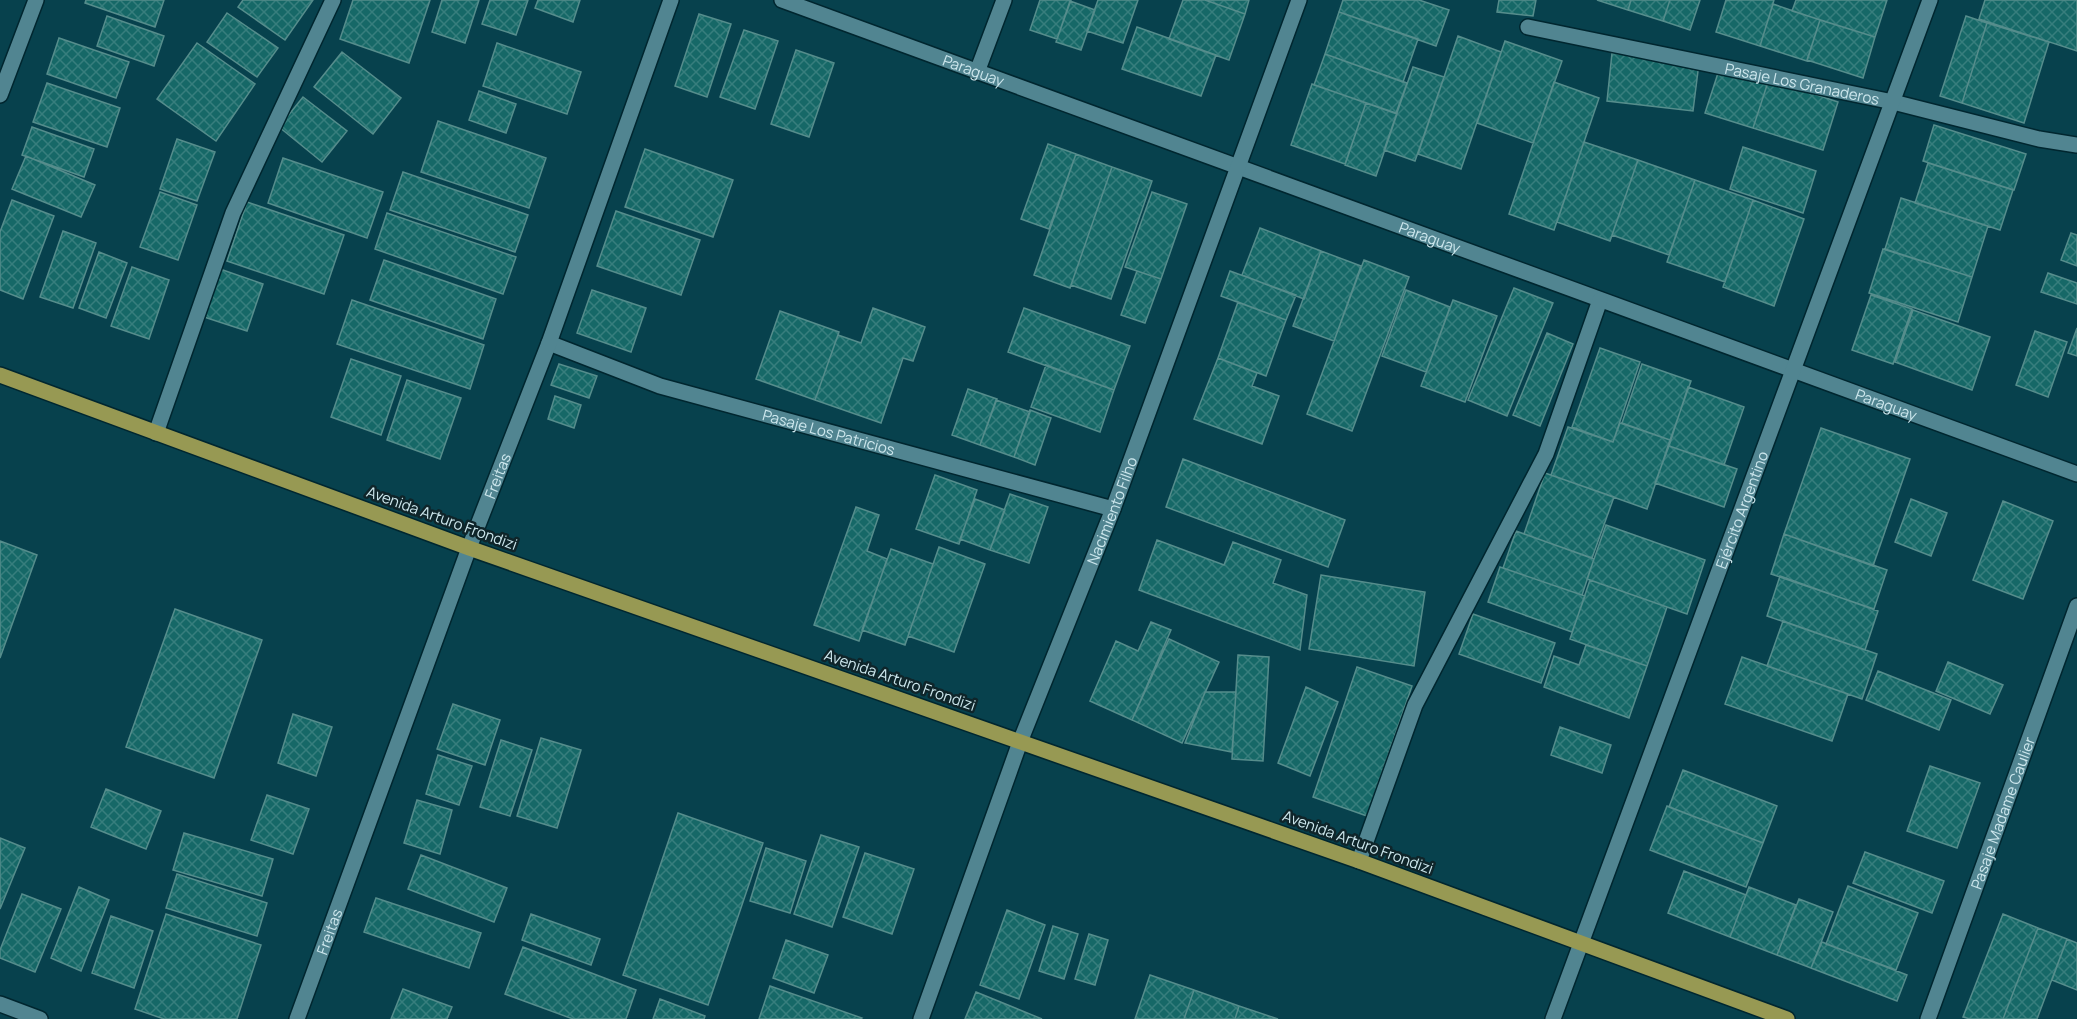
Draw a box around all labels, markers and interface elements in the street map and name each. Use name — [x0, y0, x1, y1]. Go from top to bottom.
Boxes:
street label: Paraguay — [940, 49, 1007, 91]
street label: Pasaje Los Granaderos — [1723, 57, 1881, 109]
street label: Paraguay — [1396, 216, 1464, 258]
street label: Paraguay — [1853, 383, 1920, 425]
street label: Pasaje Los Patricios — [760, 404, 898, 460]
street label: Ejército Argentino — [1710, 448, 1773, 571]
street label: Freitas — [479, 450, 516, 502]
street label: Nacimiento Filho — [1081, 454, 1142, 568]
street label: Avenida Arturo Frondizi — [364, 481, 520, 555]
street label: Avenida Arturo Frondizi — [822, 644, 978, 716]
street label: Pasaje Madame Caulier — [1965, 733, 2040, 892]
street label: Avenida Arturo Frondizi — [1280, 805, 1436, 879]
street label: Freitas — [311, 906, 347, 957]

